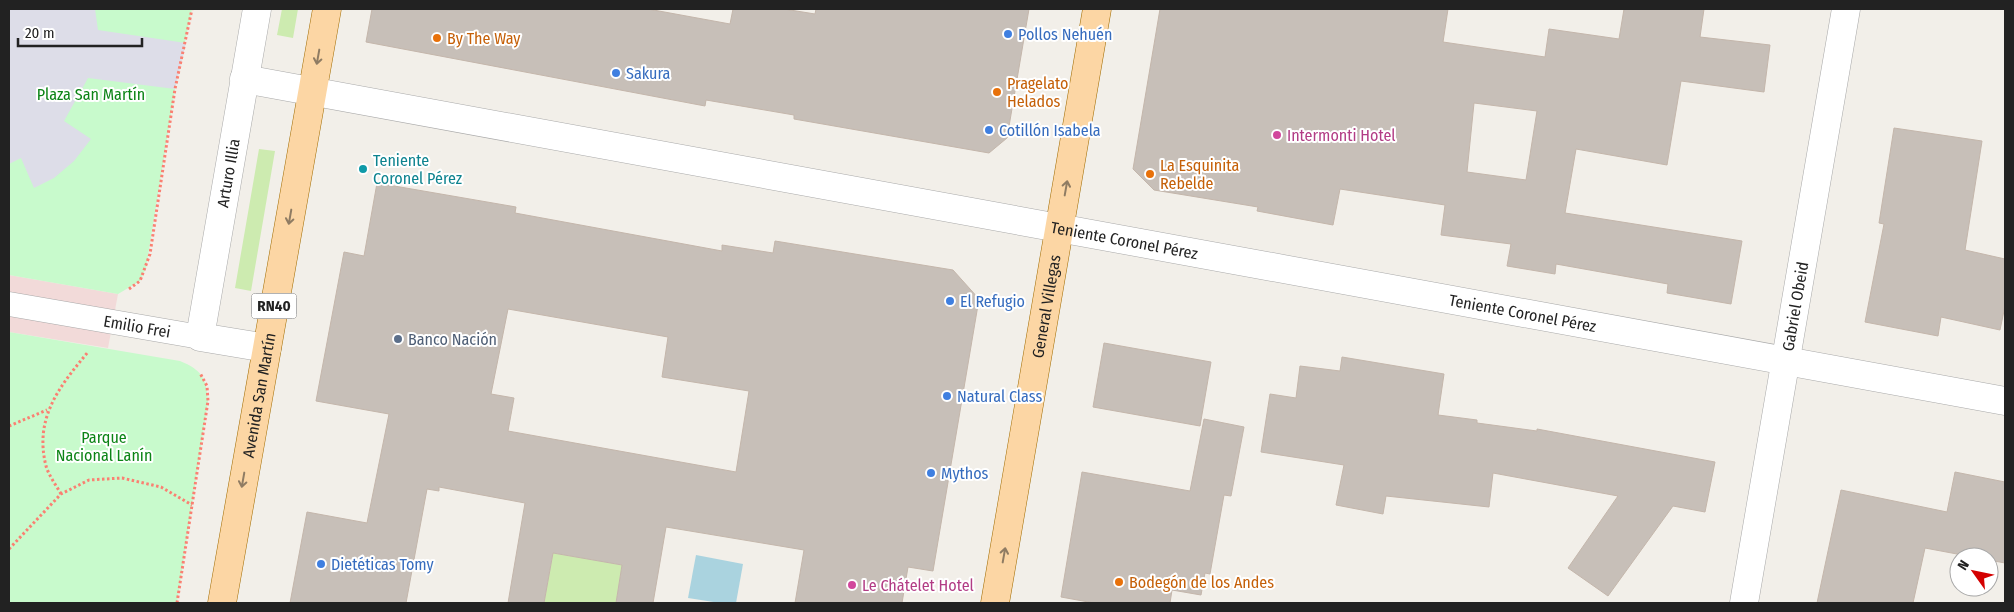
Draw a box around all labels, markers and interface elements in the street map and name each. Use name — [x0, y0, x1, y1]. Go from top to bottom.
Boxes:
scale bar — [18, 15, 141, 47]
text: 20 m — [25, 24, 55, 42]
place label: Pollos Nehuén — [1018, 25, 1112, 44]
marker: Pollos Nehuén — [1002, 28, 1014, 40]
place label: By The Way — [447, 29, 521, 48]
marker: By The Way — [431, 32, 443, 44]
one-way arrow — [313, 48, 323, 64]
place label: Sakura — [626, 64, 671, 83]
marker: Sakura — [610, 67, 622, 79]
place label: Pragelato Helados — [1007, 74, 1068, 111]
park label: Plaza San Martín — [37, 85, 145, 104]
marker: Pragelato Helados — [991, 86, 1003, 98]
place label: Cotillón Isabela — [999, 121, 1101, 140]
marker: Cotillón Isabela — [983, 124, 995, 136]
place label: Intermonti Hotel — [1287, 126, 1396, 145]
marker: Intermonti Hotel — [1271, 129, 1283, 141]
street label: Arturo Illia — [213, 137, 244, 209]
place label: Teniente Coronel Pérez — [373, 151, 462, 188]
place label: La Esquinita Rebelde — [1160, 156, 1239, 193]
marker: Teniente Coronel Pérez — [357, 163, 369, 175]
marker: La Esquinita Rebelde — [1144, 168, 1156, 180]
one-way arrow — [1062, 180, 1072, 196]
one-way arrow — [284, 208, 294, 224]
street label: Teniente Coronel Pérez — [1049, 218, 1199, 263]
street label: General Villegas — [1028, 253, 1065, 360]
street label: Gabriel Obeid — [1778, 260, 1812, 352]
street label: Teniente Coronel Pérez — [1448, 291, 1598, 336]
place label: El Refugio — [960, 292, 1025, 311]
road number: RN40 — [252, 294, 296, 318]
marker: El Refugio — [944, 295, 956, 307]
street label: Emilio Frei — [102, 311, 172, 342]
place label: Banco Nación — [408, 330, 497, 349]
street label: Avenida San Martín — [239, 331, 280, 459]
marker: Banco Nación — [392, 333, 404, 345]
place label: Natural Class — [957, 387, 1042, 406]
marker: Natural Class — [941, 390, 953, 402]
park label: Parque Nacional Lanín — [56, 428, 152, 465]
place label: Mythos — [941, 464, 989, 483]
marker: Mythos — [925, 467, 937, 479]
one-way arrow — [238, 472, 248, 488]
north arrow — [1949, 547, 1999, 597]
one-way arrow — [999, 548, 1009, 564]
place label: Dietéticas Tomy — [331, 555, 435, 574]
text: N — [1954, 557, 1973, 573]
marker: Dietéticas Tomy — [315, 558, 327, 570]
place label: Bodegón de los Andes — [1129, 573, 1274, 592]
place label: Le Chátelet Hotel — [862, 576, 974, 595]
marker: Bodegón de los Andes — [1113, 576, 1125, 588]
marker: Le Chátelet Hotel — [846, 579, 858, 591]

